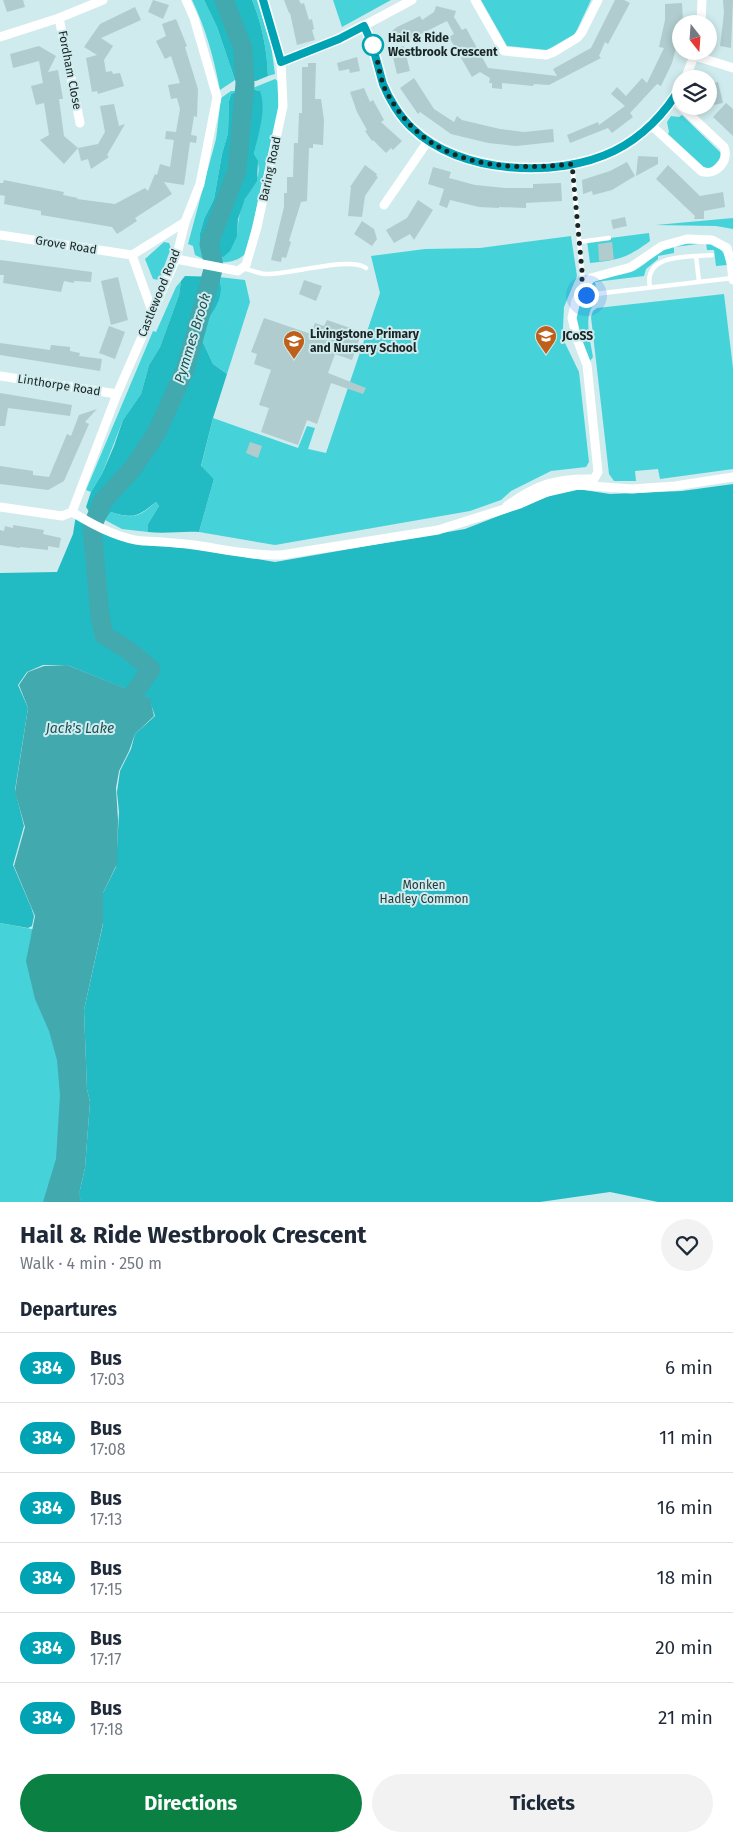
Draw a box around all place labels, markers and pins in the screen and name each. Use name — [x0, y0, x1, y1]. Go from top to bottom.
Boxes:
place label: Hail & Ride Westbrook Crescent — [388, 31, 498, 59]
marker: Hail & Ride Westbrook Crescent — [362, 34, 384, 56]
school or university icon: JCoSS — [534, 324, 558, 355]
place label: Livingstone Primary and Nursery School — [310, 327, 420, 355]
school or university icon: Livingstone Primary and Nursery School — [282, 329, 306, 360]
place label: JCoSS — [561, 329, 593, 343]

